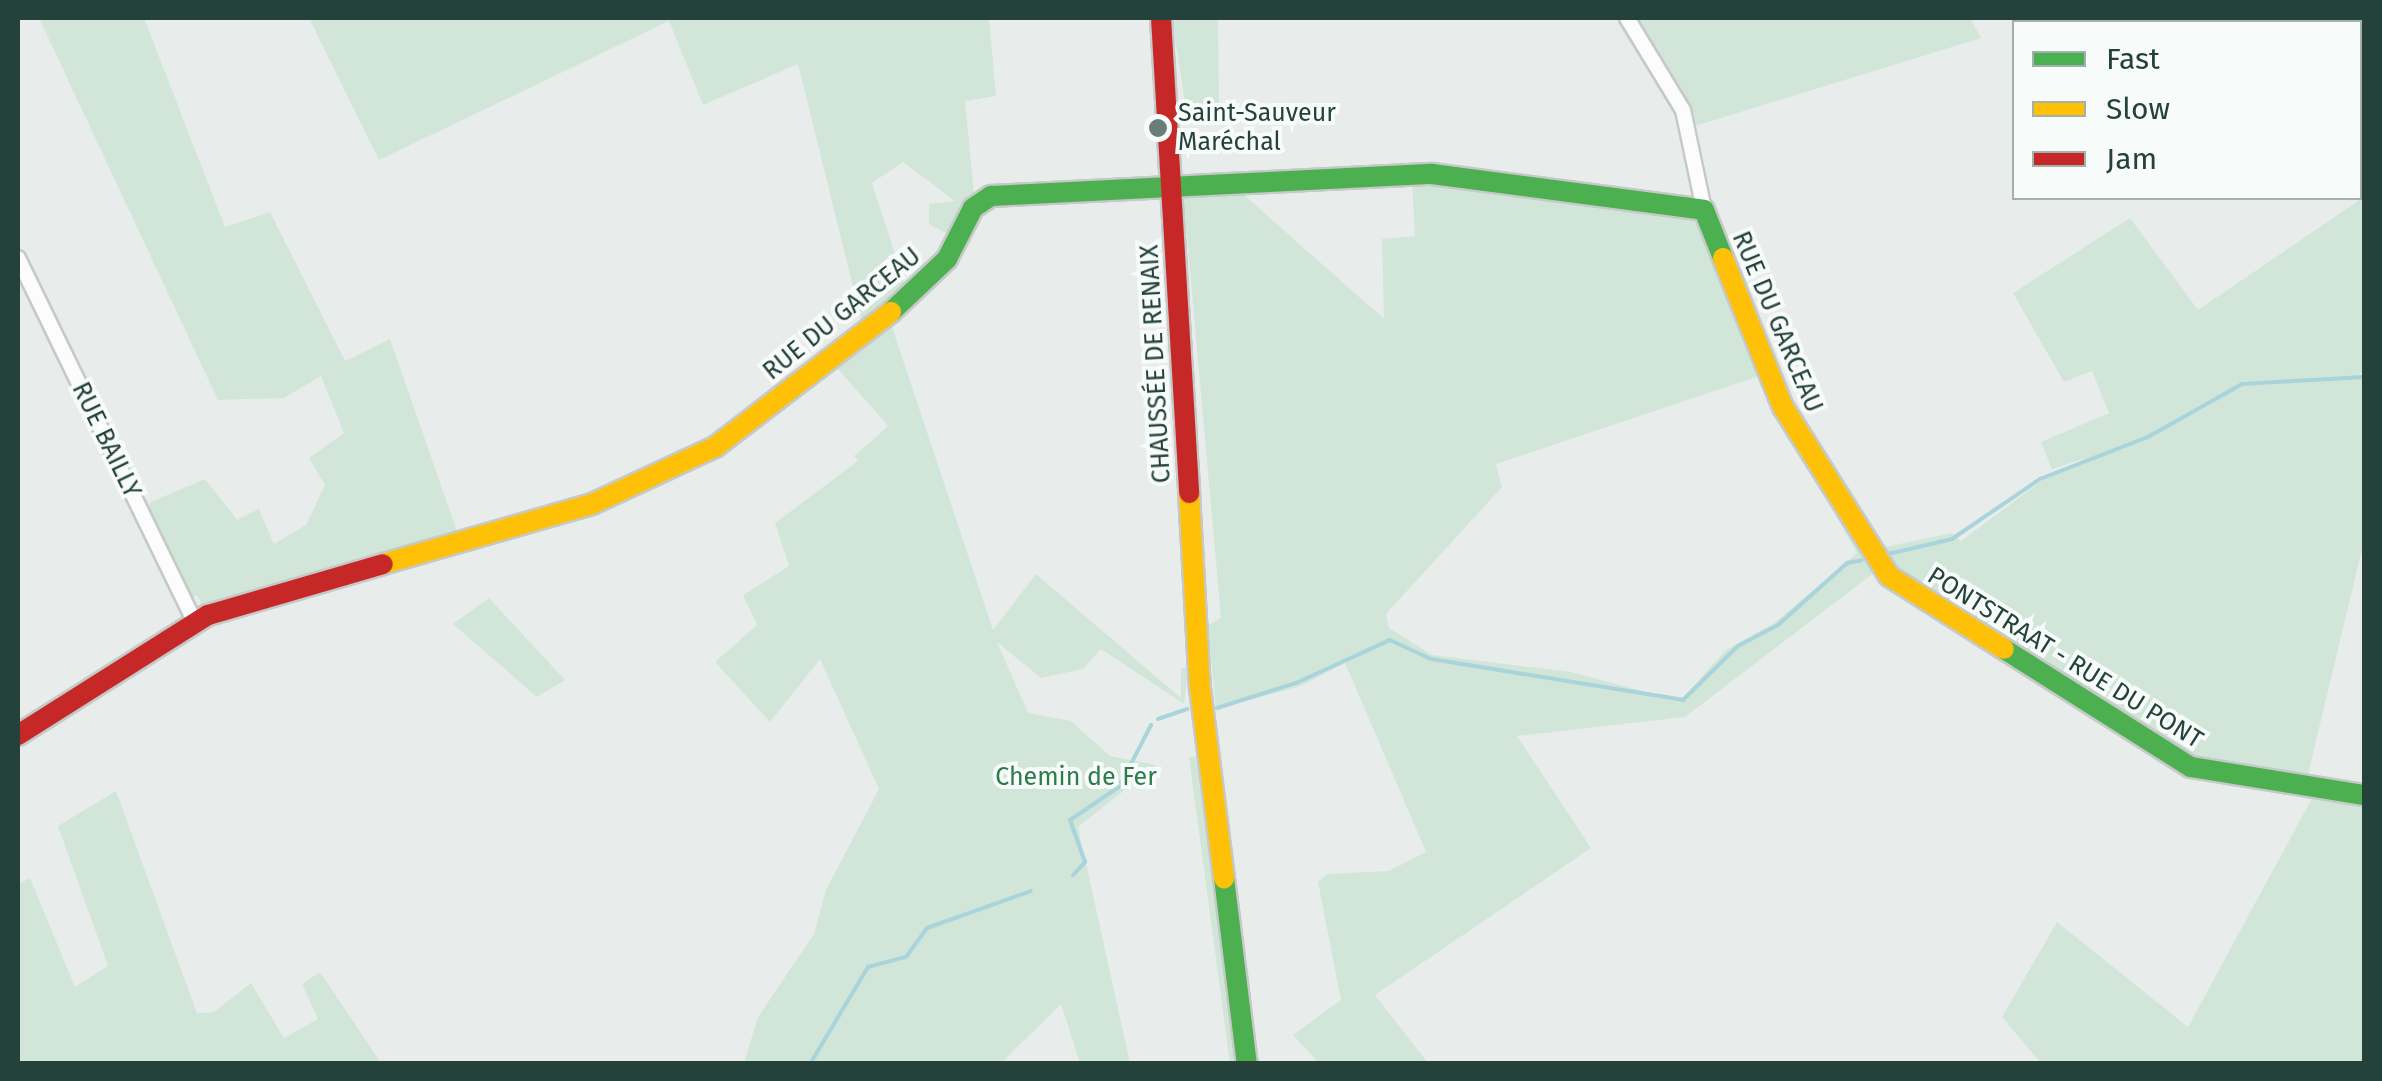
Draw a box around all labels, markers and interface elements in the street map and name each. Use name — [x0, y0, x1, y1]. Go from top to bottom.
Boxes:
legend — [2012, 20, 2362, 200]
text: Fast — [2106, 41, 2160, 77]
text: Slow — [2106, 91, 2170, 127]
place label: Saint-Sauveur Maréchal — [1178, 99, 1336, 158]
marker: Saint-Sauveur Maréchal — [1147, 117, 1169, 139]
text: Jam — [2106, 141, 2157, 177]
street label: RUE DU GARCEAU — [1725, 227, 1829, 417]
street label: RUE DU GARCEAU — [757, 241, 927, 387]
street label: CHAUSSÉE DE RENAIX — [1135, 244, 1177, 484]
street label: RUE BAILLY — [65, 377, 147, 503]
street label: PONTSTRAAT - RUE DU PONT — [1922, 561, 2208, 755]
park label: Chemin de Fer — [995, 762, 1157, 792]

